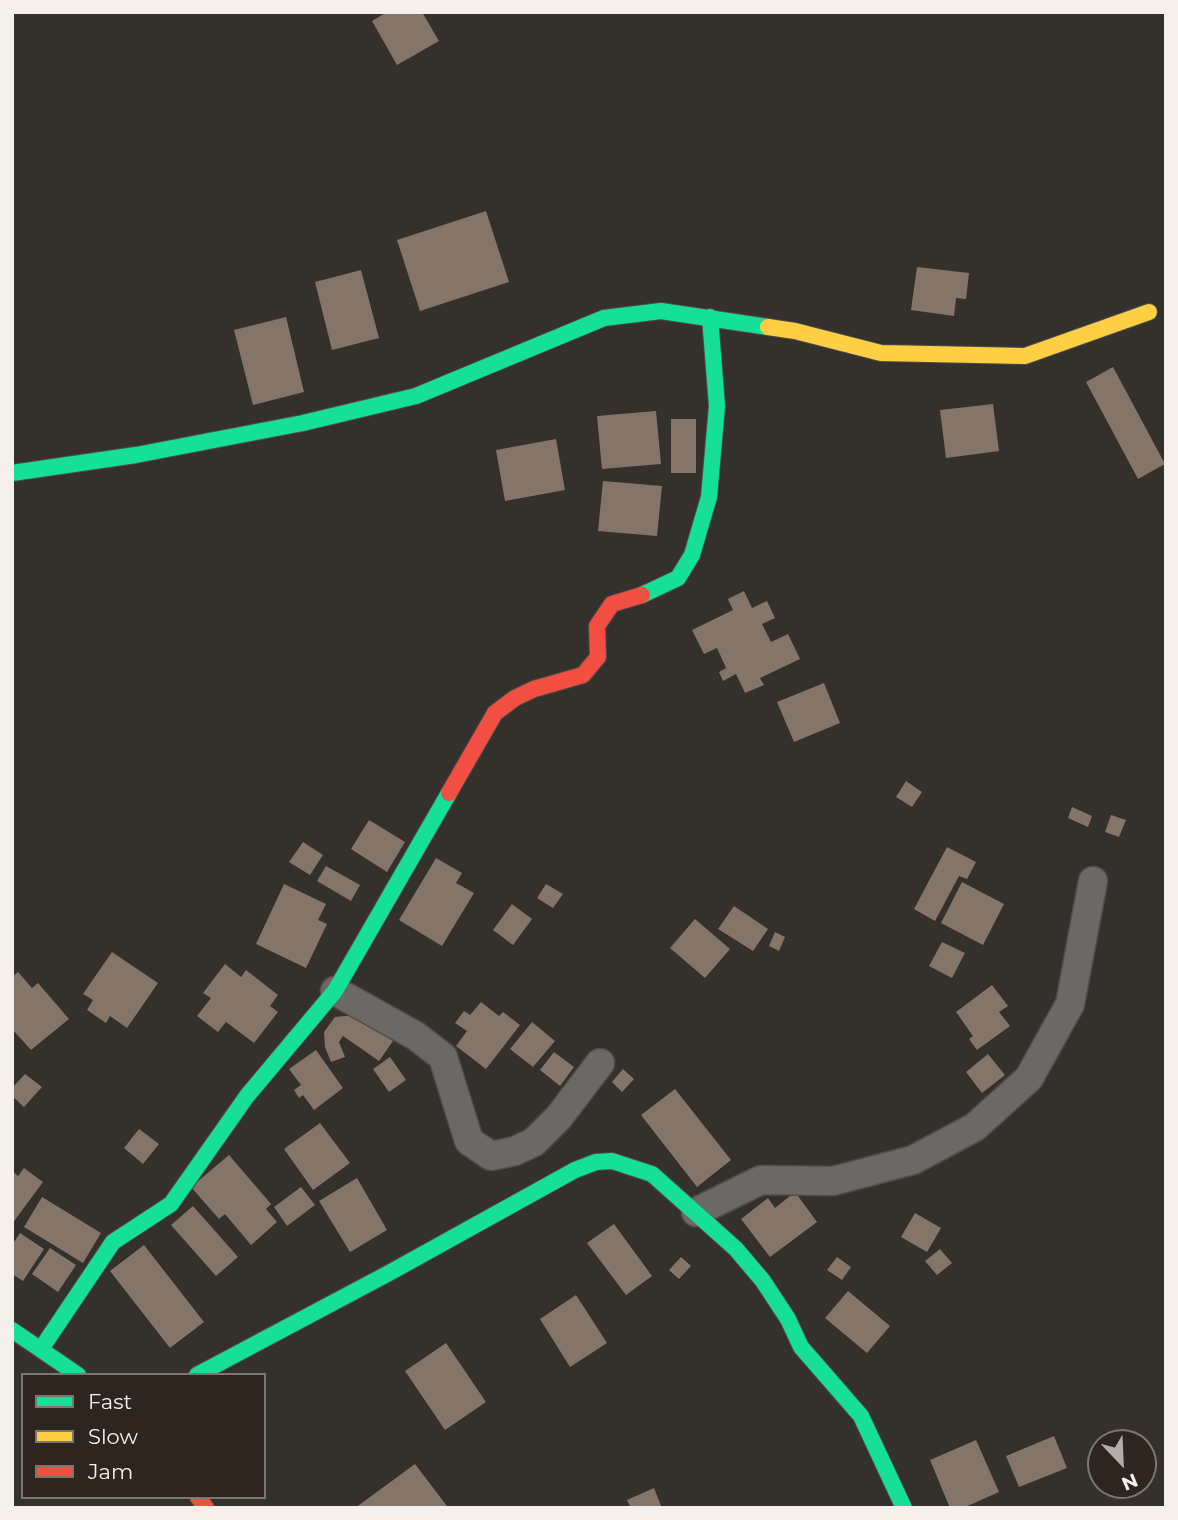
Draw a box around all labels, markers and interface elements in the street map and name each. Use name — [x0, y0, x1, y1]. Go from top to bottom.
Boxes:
legend — [21, 1373, 266, 1499]
text: Fast — [88, 1389, 132, 1414]
text: Slow — [88, 1424, 138, 1449]
north arrow — [1087, 1429, 1157, 1499]
text: Jam — [88, 1459, 133, 1484]
text: N — [1118, 1468, 1141, 1496]

